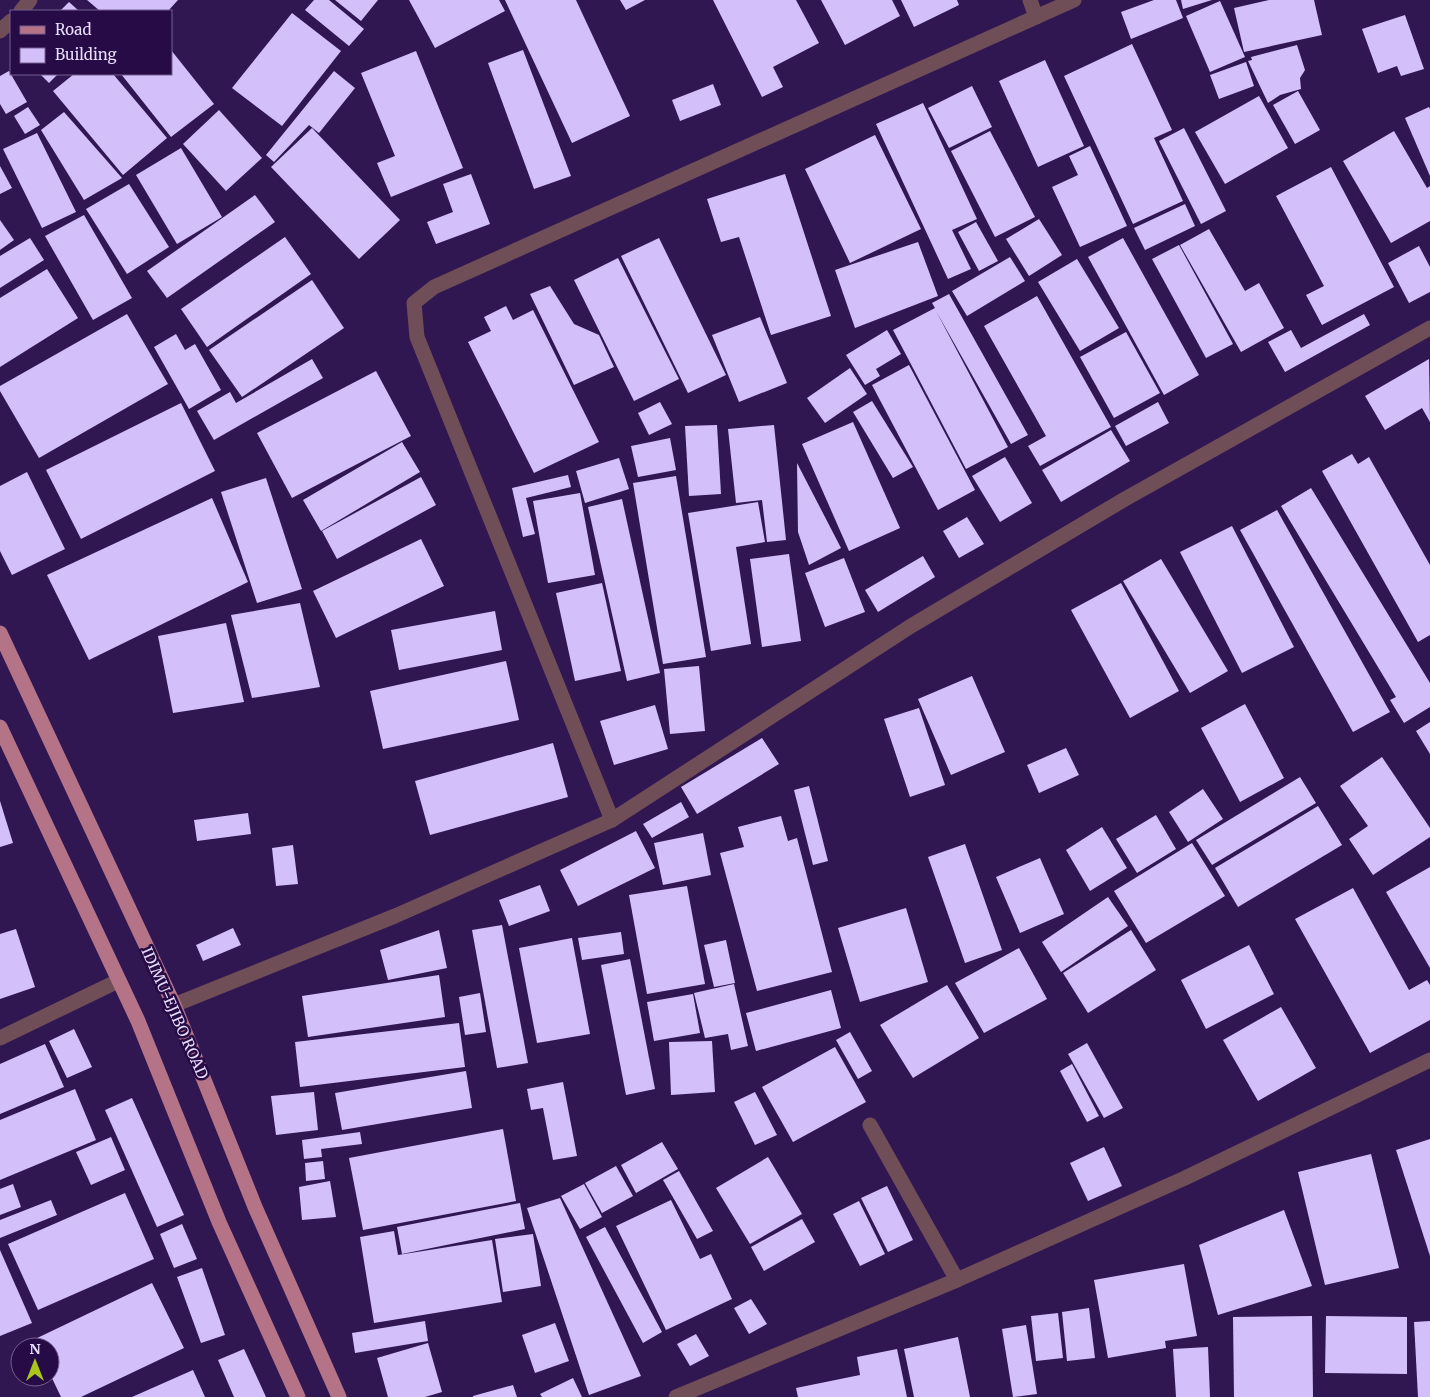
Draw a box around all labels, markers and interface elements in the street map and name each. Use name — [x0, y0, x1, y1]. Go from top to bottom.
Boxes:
legend — [10, 10, 172, 75]
text: Road — [55, 20, 91, 39]
text: Building — [55, 45, 117, 64]
street label: IDIMU-EJIBO ROAD — [137, 944, 213, 1082]
north arrow — [10, 1337, 60, 1387]
text: N — [29, 1340, 41, 1358]

